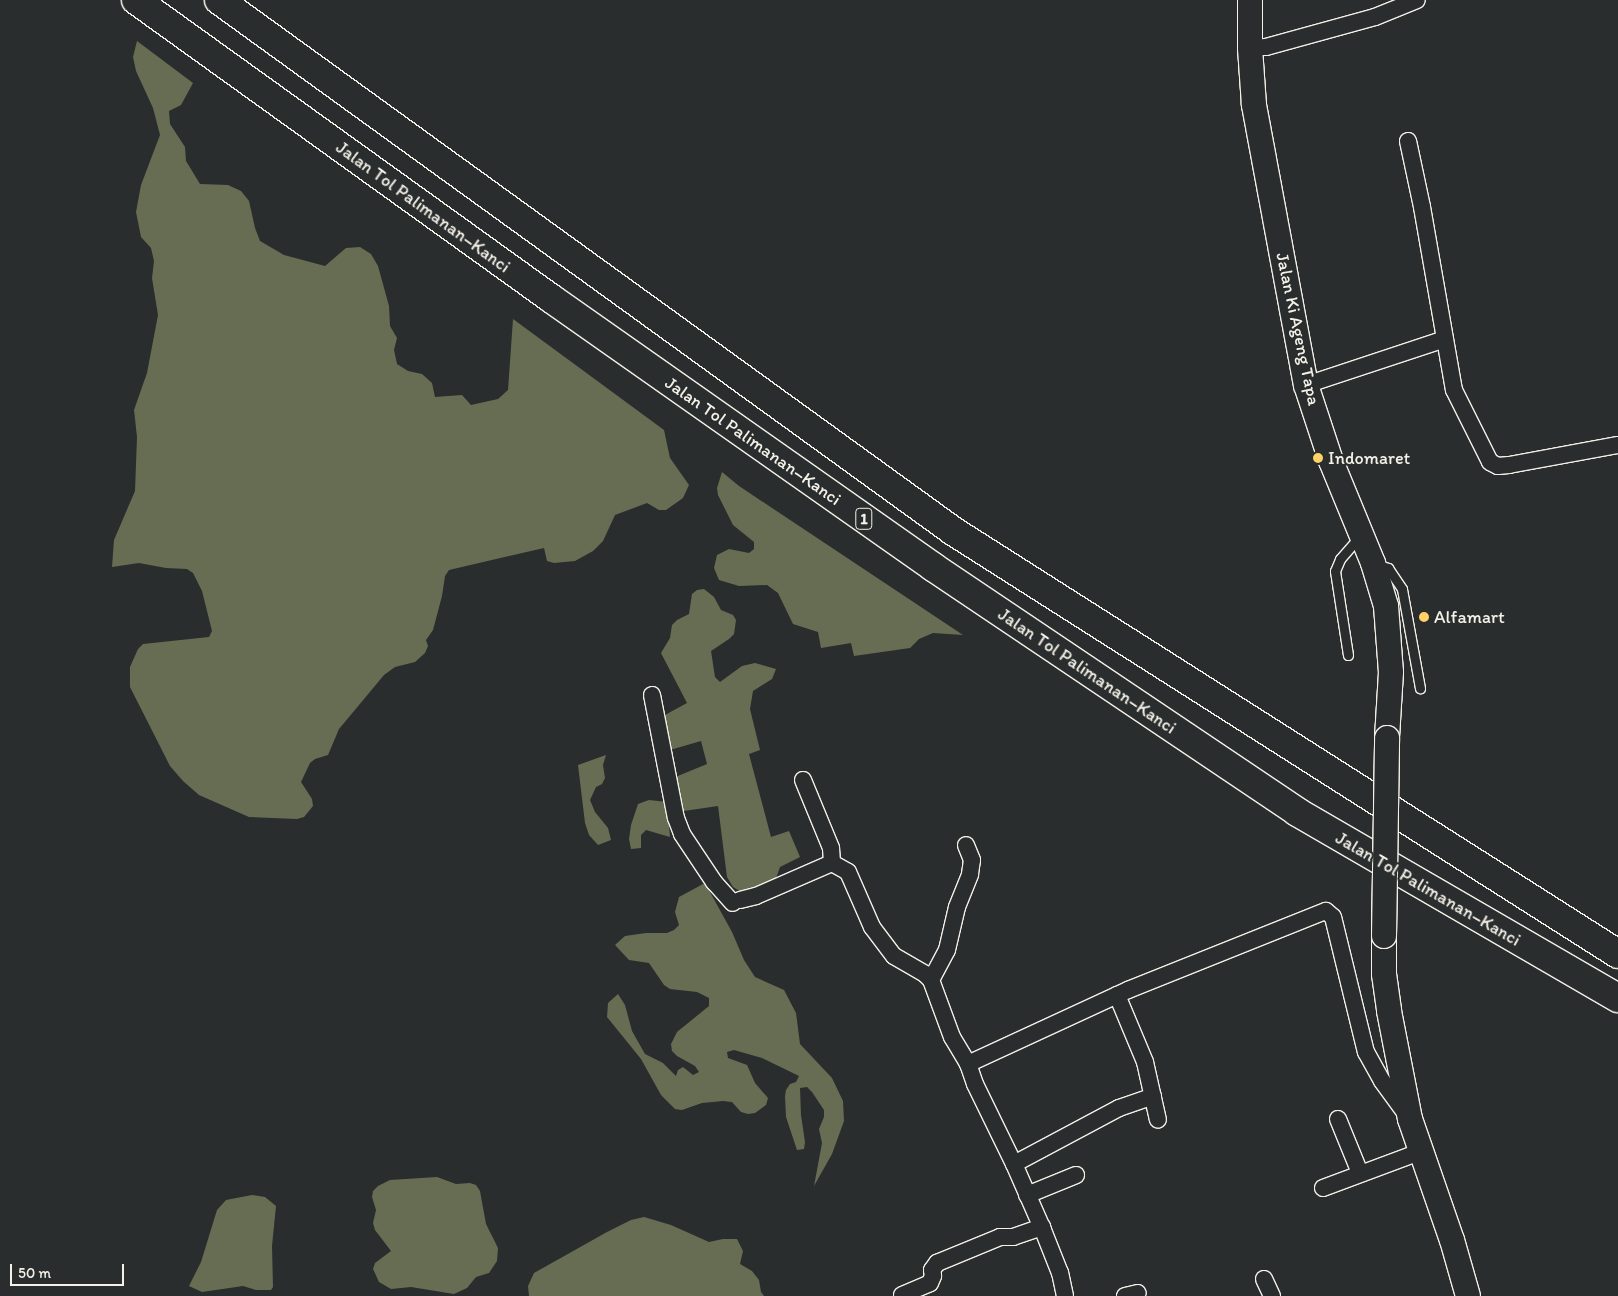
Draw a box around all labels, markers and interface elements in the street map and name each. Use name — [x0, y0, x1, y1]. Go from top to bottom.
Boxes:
street label: Jalan Tol Palimanan–Kanci — [333, 137, 513, 277]
street label: Jalan Ki Ageng Tapa — [1271, 252, 1325, 406]
street label: Jalan Tol Palimanan–Kanci — [662, 373, 844, 509]
place label: Indomaret — [1328, 447, 1410, 469]
marker: Indomaret — [1312, 452, 1324, 464]
road number: 1 — [855, 506, 873, 532]
street label: Jalan Tol Palimanan–Kanci — [995, 604, 1179, 738]
place label: Alfamart — [1434, 606, 1505, 628]
marker: Alfamart — [1418, 611, 1430, 623]
street label: Jalan Tol Palimanan–Kanci — [1333, 828, 1523, 950]
scale bar — [12, 1254, 126, 1286]
text: 50 m — [18, 1264, 51, 1282]

